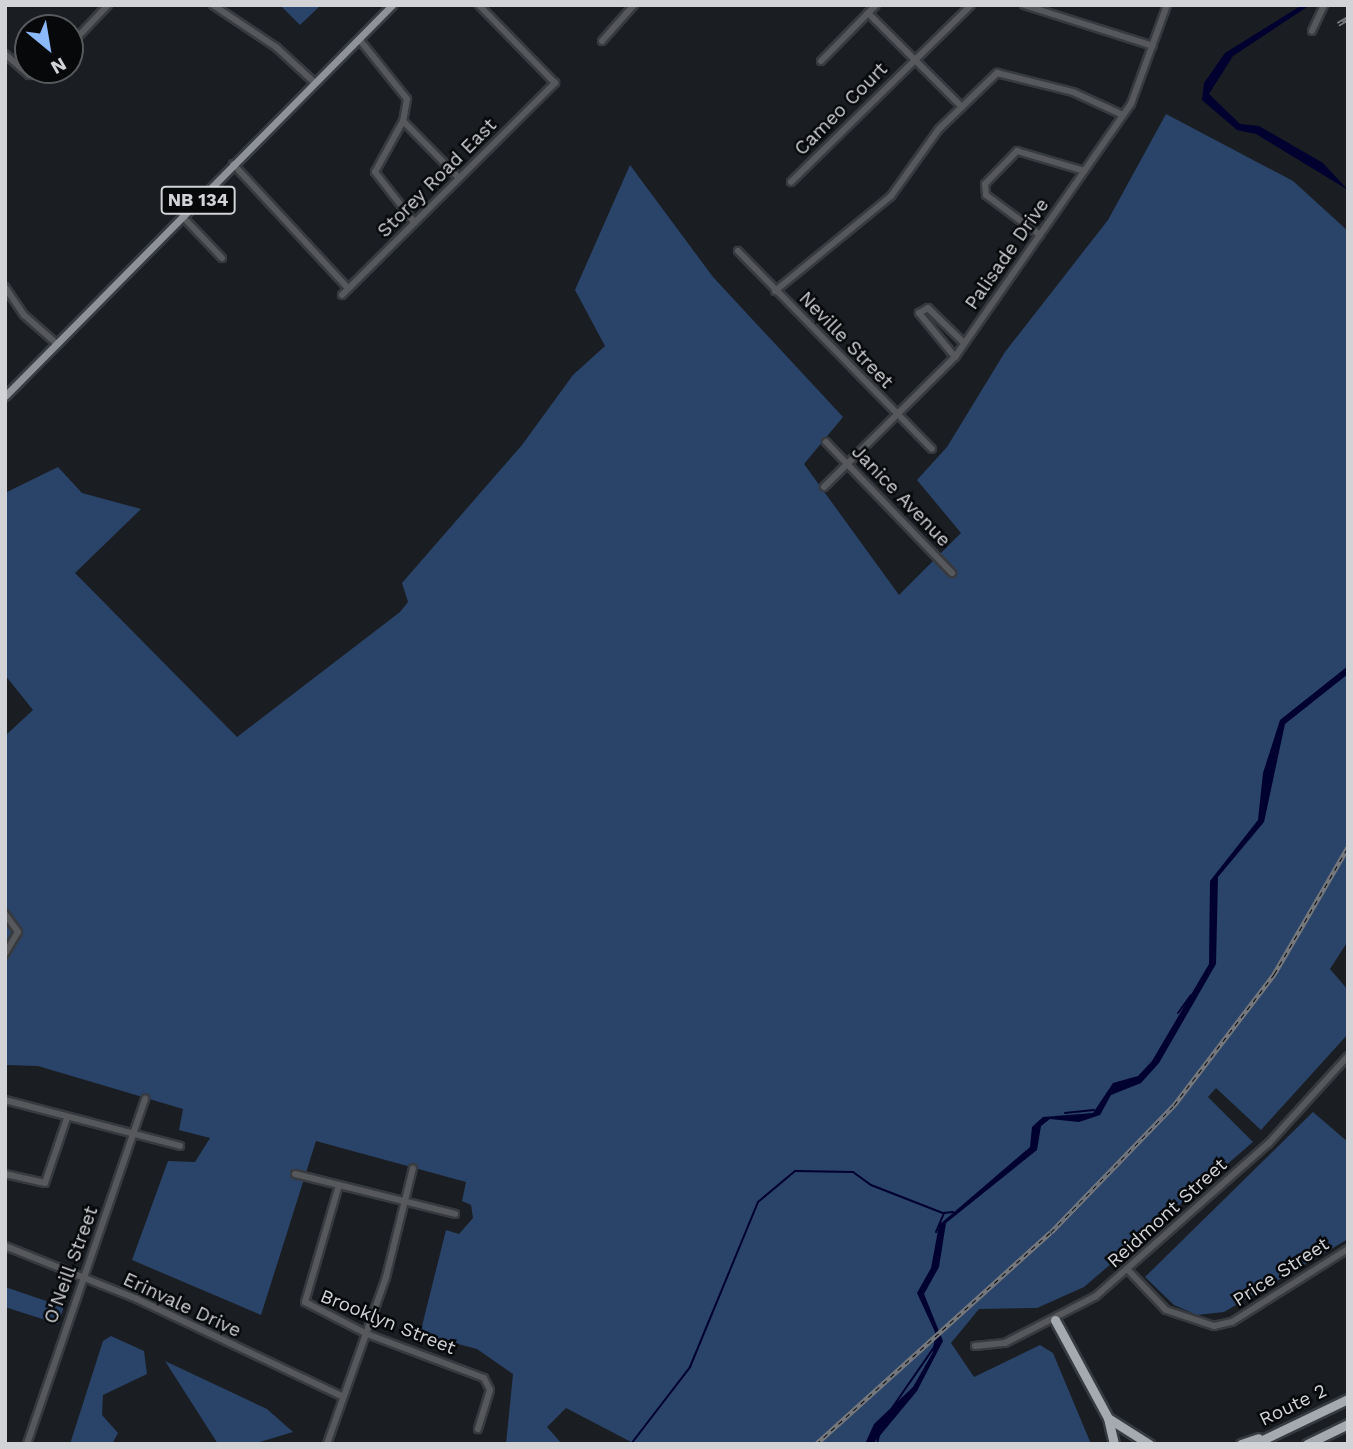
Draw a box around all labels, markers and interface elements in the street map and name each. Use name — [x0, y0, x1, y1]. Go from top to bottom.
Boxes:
north arrow — [14, 14, 84, 84]
text: N — [47, 52, 71, 79]
street label: Cameo Court — [790, 58, 892, 160]
street label: Storey Road East — [373, 114, 501, 242]
road number: NB 134 — [160, 186, 236, 215]
street label: Palisade Drive — [960, 194, 1054, 314]
street label: Neville Street — [794, 287, 898, 393]
street label: Janice Avenue — [847, 440, 955, 552]
street label: Reidmont Street — [1103, 1153, 1231, 1273]
street label: O'Neill Street — [39, 1203, 103, 1327]
street label: Price Street — [1229, 1233, 1333, 1311]
street label: Erinvale Drive — [119, 1268, 245, 1342]
street label: Brooklyn Street — [317, 1284, 459, 1360]
street label: Route 2 — [1256, 1379, 1330, 1431]

